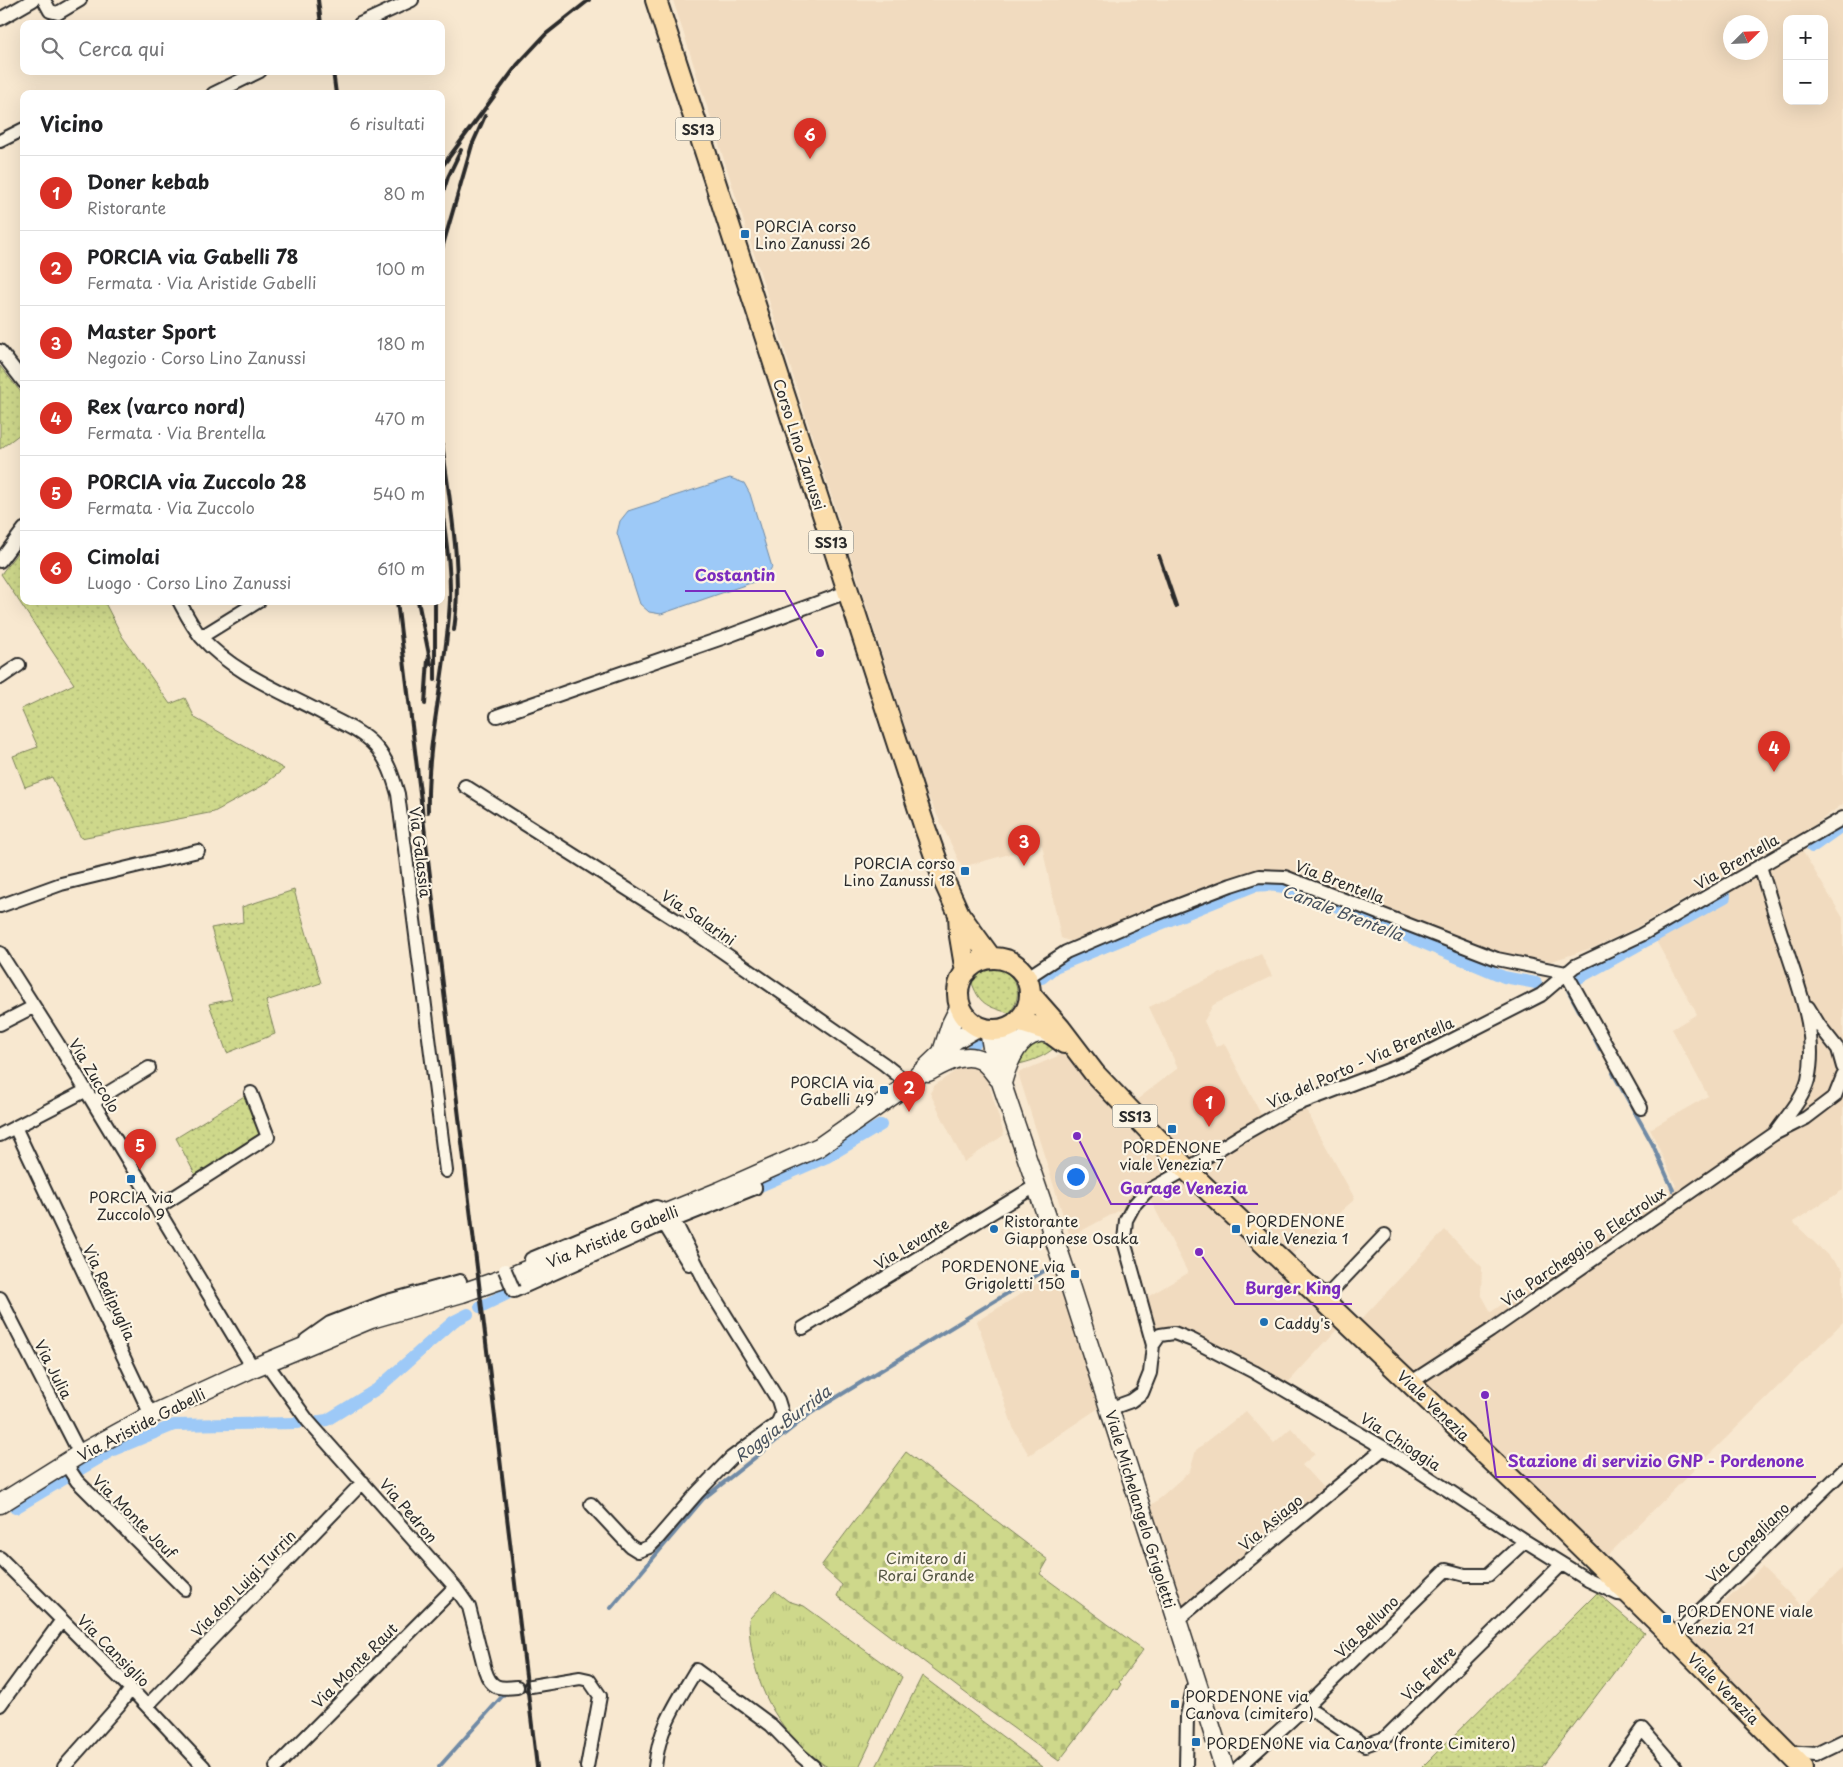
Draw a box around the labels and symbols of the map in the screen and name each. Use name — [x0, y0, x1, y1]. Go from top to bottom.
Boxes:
north arrow — [1723, 15, 1768, 60]
road number: SS13 — [676, 118, 720, 140]
pin: 6 — [794, 118, 826, 159]
place label: PORCIA corso Lino Zanussi 26 — [755, 214, 871, 254]
marker: PORCIA corso Lino Zanussi 26 — [739, 228, 751, 240]
street label: Corso Lino Zanussi — [768, 375, 832, 513]
road number: SS13 — [808, 530, 854, 554]
callout: Costantin — [685, 560, 785, 591]
text: Costantin — [695, 562, 775, 586]
pin: 4 — [1758, 731, 1790, 772]
street label: Via Galassia — [404, 805, 438, 900]
pin: 3 — [1008, 825, 1040, 866]
street label: Via Brentella — [1689, 827, 1783, 895]
place label: PORCIA corso Lino Zanussi 18 — [844, 851, 955, 891]
street label: Via Brentella — [1292, 853, 1389, 909]
marker: PORCIA corso Lino Zanussi 18 — [959, 865, 971, 877]
water label: Canale Brentella — [1279, 878, 1408, 947]
street label: Via Salarini — [657, 883, 741, 951]
street label: Via del Porto - Via Brentella — [1263, 1010, 1458, 1114]
street label: Via Zuccolo — [64, 1033, 126, 1117]
place label: PORCIA via Gabelli 49 — [790, 1070, 875, 1110]
pin: 2 — [893, 1071, 925, 1112]
marker: PORCIA via Gabelli 49 — [878, 1084, 890, 1096]
pin: 1 — [1193, 1086, 1225, 1127]
road number: SS13 — [1112, 1104, 1158, 1128]
marker: PORDENONE viale Venezia 7 — [1166, 1123, 1178, 1135]
pin: 5 — [124, 1129, 156, 1170]
place label: PORDENONE viale Venezia 7 — [1120, 1135, 1225, 1175]
your location — [1063, 1164, 1089, 1190]
marker: PORCIA via Zuccolo 9 — [125, 1173, 137, 1185]
callout: Garage Venezia — [1111, 1173, 1258, 1204]
text: Garage Venezia — [1120, 1175, 1248, 1199]
street label: Via Parcheggio B Electrolux — [1496, 1180, 1670, 1312]
place label: PORCIA via Zuccolo 9 — [89, 1185, 173, 1225]
street label: Via Aristide Gabelli — [542, 1199, 682, 1273]
place label: Ristorante Giapponese Osaka — [1004, 1209, 1139, 1249]
place label: PORDENONE viale Venezia 1 — [1246, 1209, 1349, 1249]
street label: Via Levante — [869, 1212, 953, 1274]
marker: Ristorante Giapponese Osaka — [988, 1223, 1000, 1235]
marker: PORDENONE viale Venezia 1 — [1230, 1223, 1242, 1235]
street label: Via Redipuglia — [78, 1240, 143, 1344]
place label: PORDENONE via Grigoletti 150 — [941, 1254, 1066, 1294]
marker: PORDENONE via Grigoletti 150 — [1069, 1268, 1081, 1280]
callout: Burger King — [1235, 1273, 1352, 1304]
text: Burger King — [1245, 1275, 1341, 1299]
place label: Caddy's — [1274, 1311, 1330, 1334]
marker: Caddy's — [1258, 1316, 1270, 1328]
street label: Via Julia — [29, 1335, 79, 1403]
street label: Viale Venezia — [1392, 1364, 1476, 1446]
water label: Roggia Burrida — [729, 1378, 836, 1467]
street label: Via Aristide Gabelli — [73, 1382, 209, 1466]
street label: Via Chioggia — [1356, 1406, 1447, 1476]
street label: Viale Michelangelo Grigoletti — [1100, 1407, 1182, 1611]
callout: Stazione di servizio GNP - Pordenone — [1496, 1446, 1816, 1477]
text: Stazione di servizio GNP - Pordenone — [1508, 1448, 1804, 1472]
street label: Via Monte Jouf — [88, 1469, 183, 1564]
street label: Via Pedron — [374, 1473, 444, 1547]
street label: Via Asiago — [1233, 1488, 1307, 1556]
street label: Via Conegliano — [1700, 1496, 1794, 1588]
street label: Via don Luigi Turrin — [185, 1524, 301, 1642]
park label: Cimitero di Rorai Grande — [878, 1546, 974, 1586]
street label: Via Belluno — [1329, 1589, 1403, 1663]
place label: PORDENONE viale Venezia 21 — [1677, 1599, 1814, 1639]
street label: Via Cansiglio — [72, 1608, 156, 1692]
marker: PORDENONE viale Venezia 21 — [1661, 1613, 1673, 1625]
street label: Via Monte Raut — [306, 1617, 402, 1713]
street label: Via Feltre — [1395, 1640, 1461, 1706]
street label: Viale Venezia — [1683, 1647, 1766, 1730]
place label: PORDENONE via Canova (cimitero) — [1185, 1684, 1314, 1724]
marker: PORDENONE via Canova (cimitero) — [1169, 1698, 1181, 1710]
place label: PORDENONE via Canova (fronte Cimitero) — [1206, 1731, 1516, 1754]
marker: PORDENONE via Canova (fronte Cimitero) — [1190, 1736, 1202, 1748]

